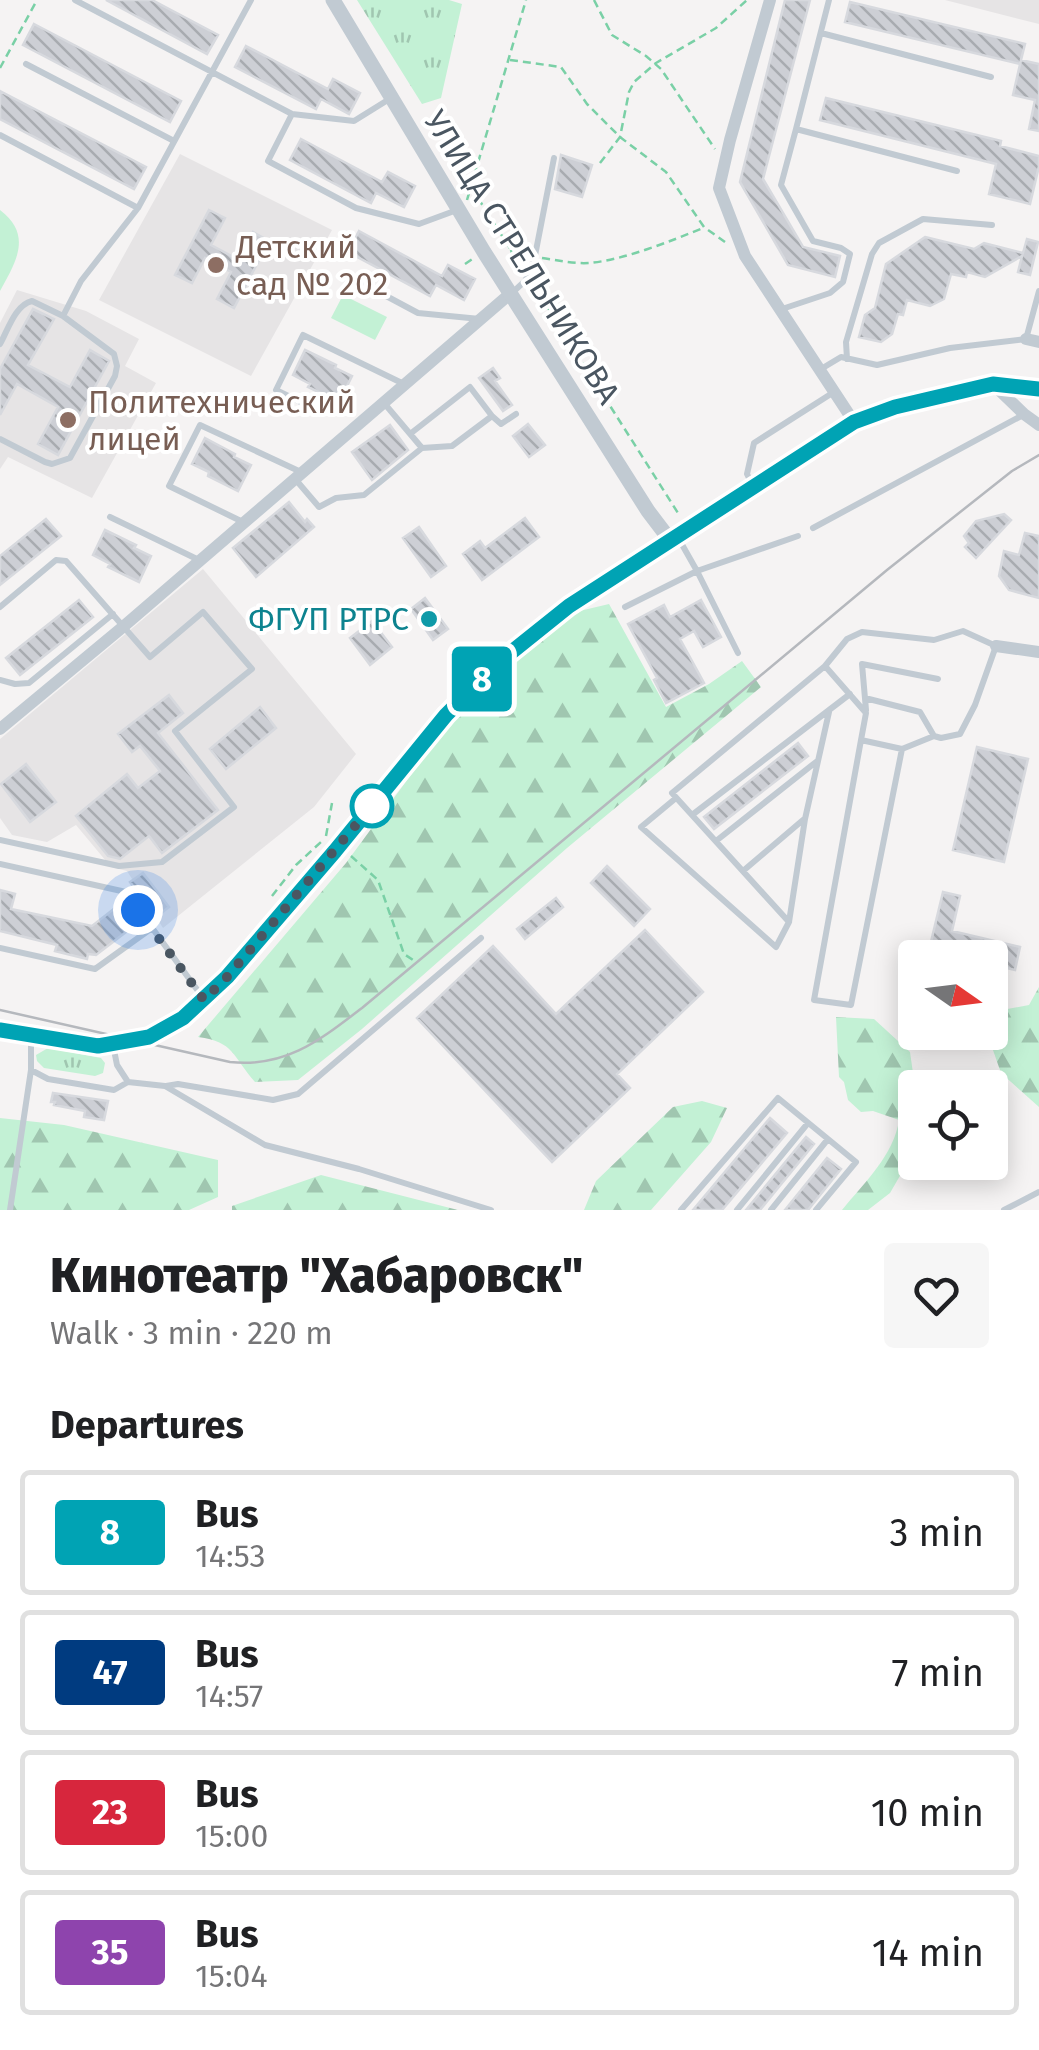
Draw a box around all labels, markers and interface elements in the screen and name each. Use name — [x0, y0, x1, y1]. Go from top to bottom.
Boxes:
street label: УЛИЦА СТРЕЛЬНИКОВА — [416, 103, 628, 411]
place label: Детский сад № 202 — [235, 228, 388, 303]
marker: Детский сад № 202 — [205, 254, 227, 276]
place label: Политехнический лицей — [88, 383, 356, 458]
marker: Политехнический лицей — [57, 409, 79, 431]
place label: ФГУП РТРС — [248, 600, 409, 638]
marker: ФГУП РТРС — [418, 608, 440, 630]
line badge: 8 — [450, 646, 514, 712]
text: 8 — [472, 658, 492, 700]
unlabelled marker — [351, 785, 393, 827]
your location — [113, 885, 163, 935]
north arrow — [898, 940, 1008, 1050]
map controls — [898, 940, 1008, 1180]
button: locate — [898, 1070, 1008, 1180]
button: heart — [884, 1243, 989, 1348]
text: Кинотеатр "Хабаровск" — [50, 1247, 583, 1305]
text: Walk · 3 min · 220 m — [50, 1314, 333, 1352]
text: Departures — [50, 1402, 244, 1448]
text: Bus — [195, 1491, 259, 1537]
text: 3 min — [889, 1510, 984, 1556]
text: 8 — [100, 1511, 120, 1553]
text: 14:53 — [195, 1537, 265, 1575]
text: Bus — [195, 1631, 259, 1677]
text: 7 min — [892, 1650, 984, 1696]
text: 47 — [92, 1651, 128, 1693]
text: 14:57 — [195, 1677, 263, 1715]
text: Bus — [195, 1771, 259, 1817]
text: 10 min — [871, 1790, 984, 1836]
text: 23 — [92, 1791, 128, 1833]
text: 15:00 — [195, 1817, 268, 1855]
text: Bus — [195, 1911, 259, 1957]
text: 14 min — [872, 1930, 984, 1976]
text: 35 — [92, 1931, 128, 1973]
text: 15:04 — [195, 1957, 267, 1995]

